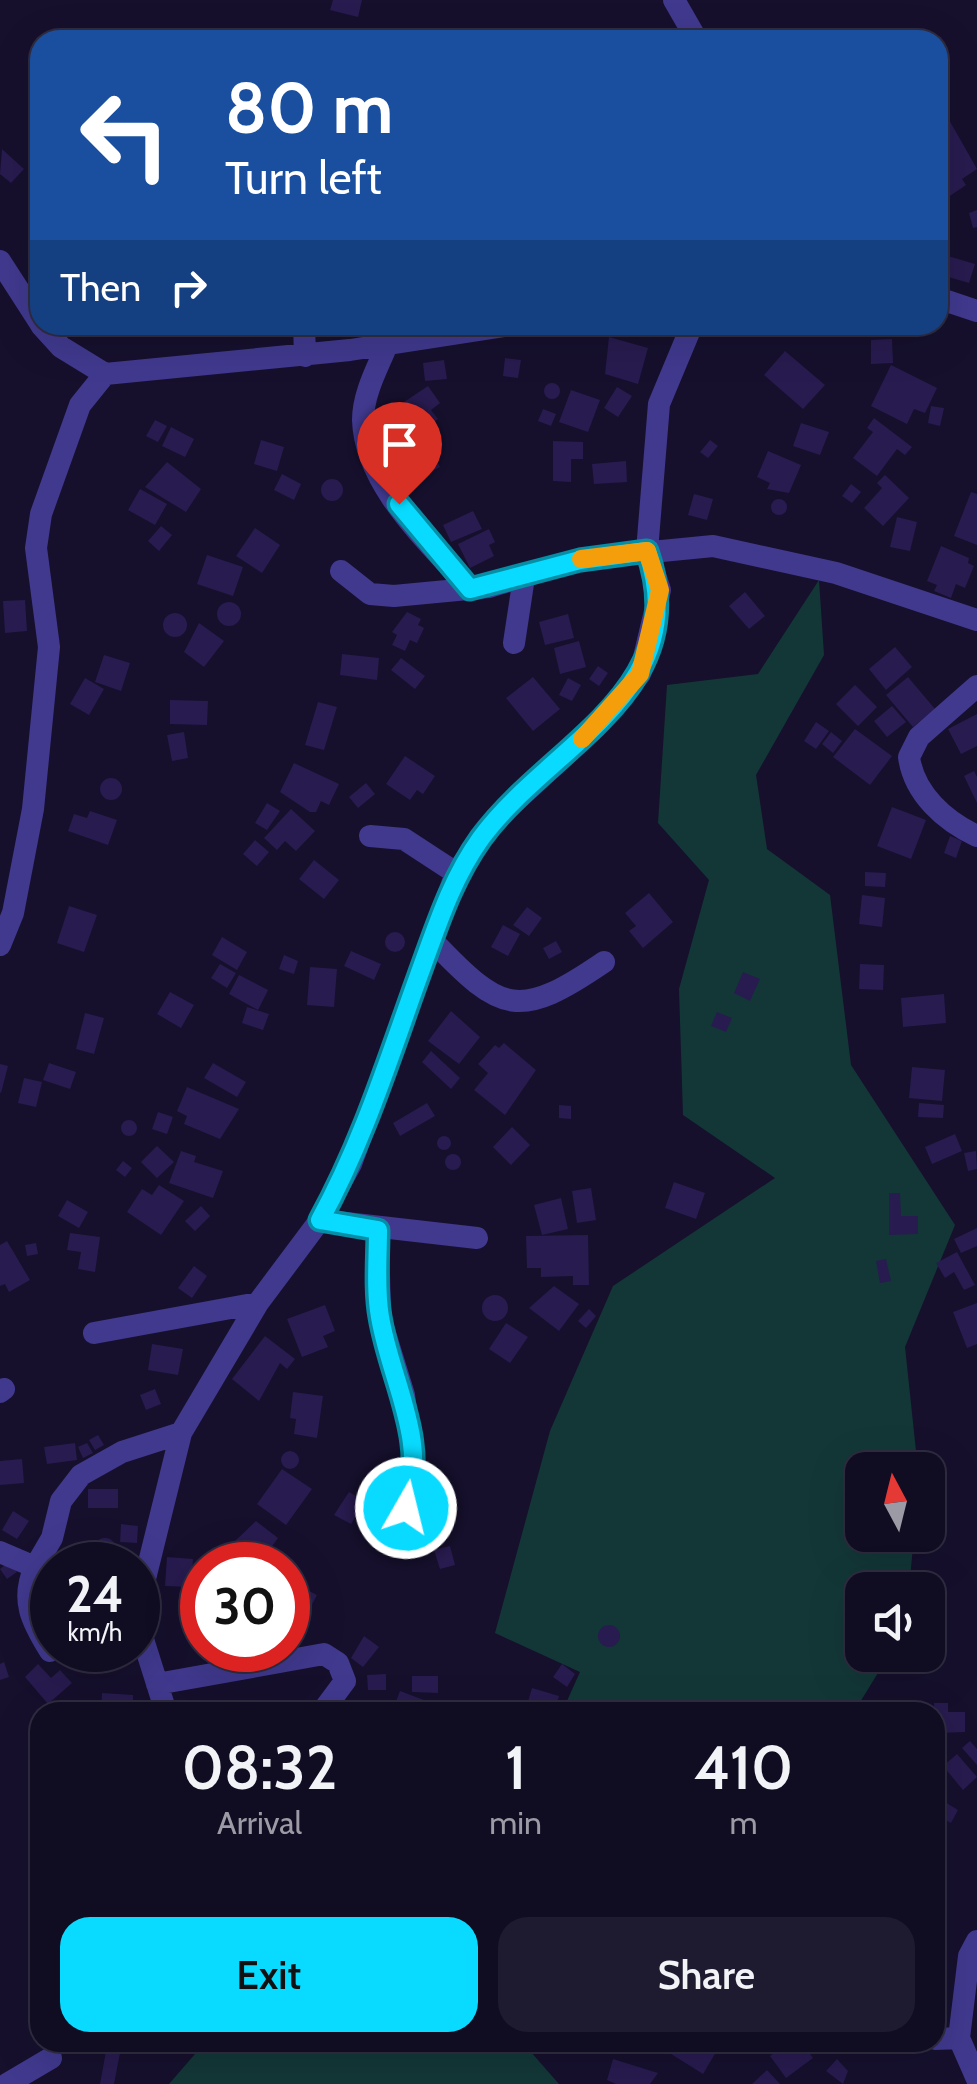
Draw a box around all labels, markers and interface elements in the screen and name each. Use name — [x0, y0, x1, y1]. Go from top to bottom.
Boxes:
text: 80 m — [225, 65, 393, 151]
icon: left — [60, 70, 190, 200]
text: Turn left — [225, 151, 382, 205]
icon: right — [161, 260, 216, 315]
text: Then — [60, 264, 141, 311]
pin — [357, 402, 442, 505]
icon: arrive — [372, 417, 427, 472]
north arrow — [845, 1452, 945, 1552]
map controls — [845, 1452, 945, 1672]
position arrow — [354, 1456, 458, 1560]
speed limit sign: 30 — [180, 1542, 310, 1672]
text: 24 — [66, 1564, 124, 1625]
button: sound — [845, 1572, 945, 1672]
text: km/h — [68, 1617, 122, 1647]
text: 08:32 — [182, 1731, 337, 1804]
text: 1 — [505, 1731, 526, 1804]
text: 410 — [694, 1731, 793, 1804]
text: Arrival — [217, 1803, 302, 1842]
text: min — [489, 1803, 542, 1842]
text: m — [729, 1803, 757, 1842]
button: Exit — [60, 1917, 478, 2032]
button: Share — [498, 1917, 915, 2032]

